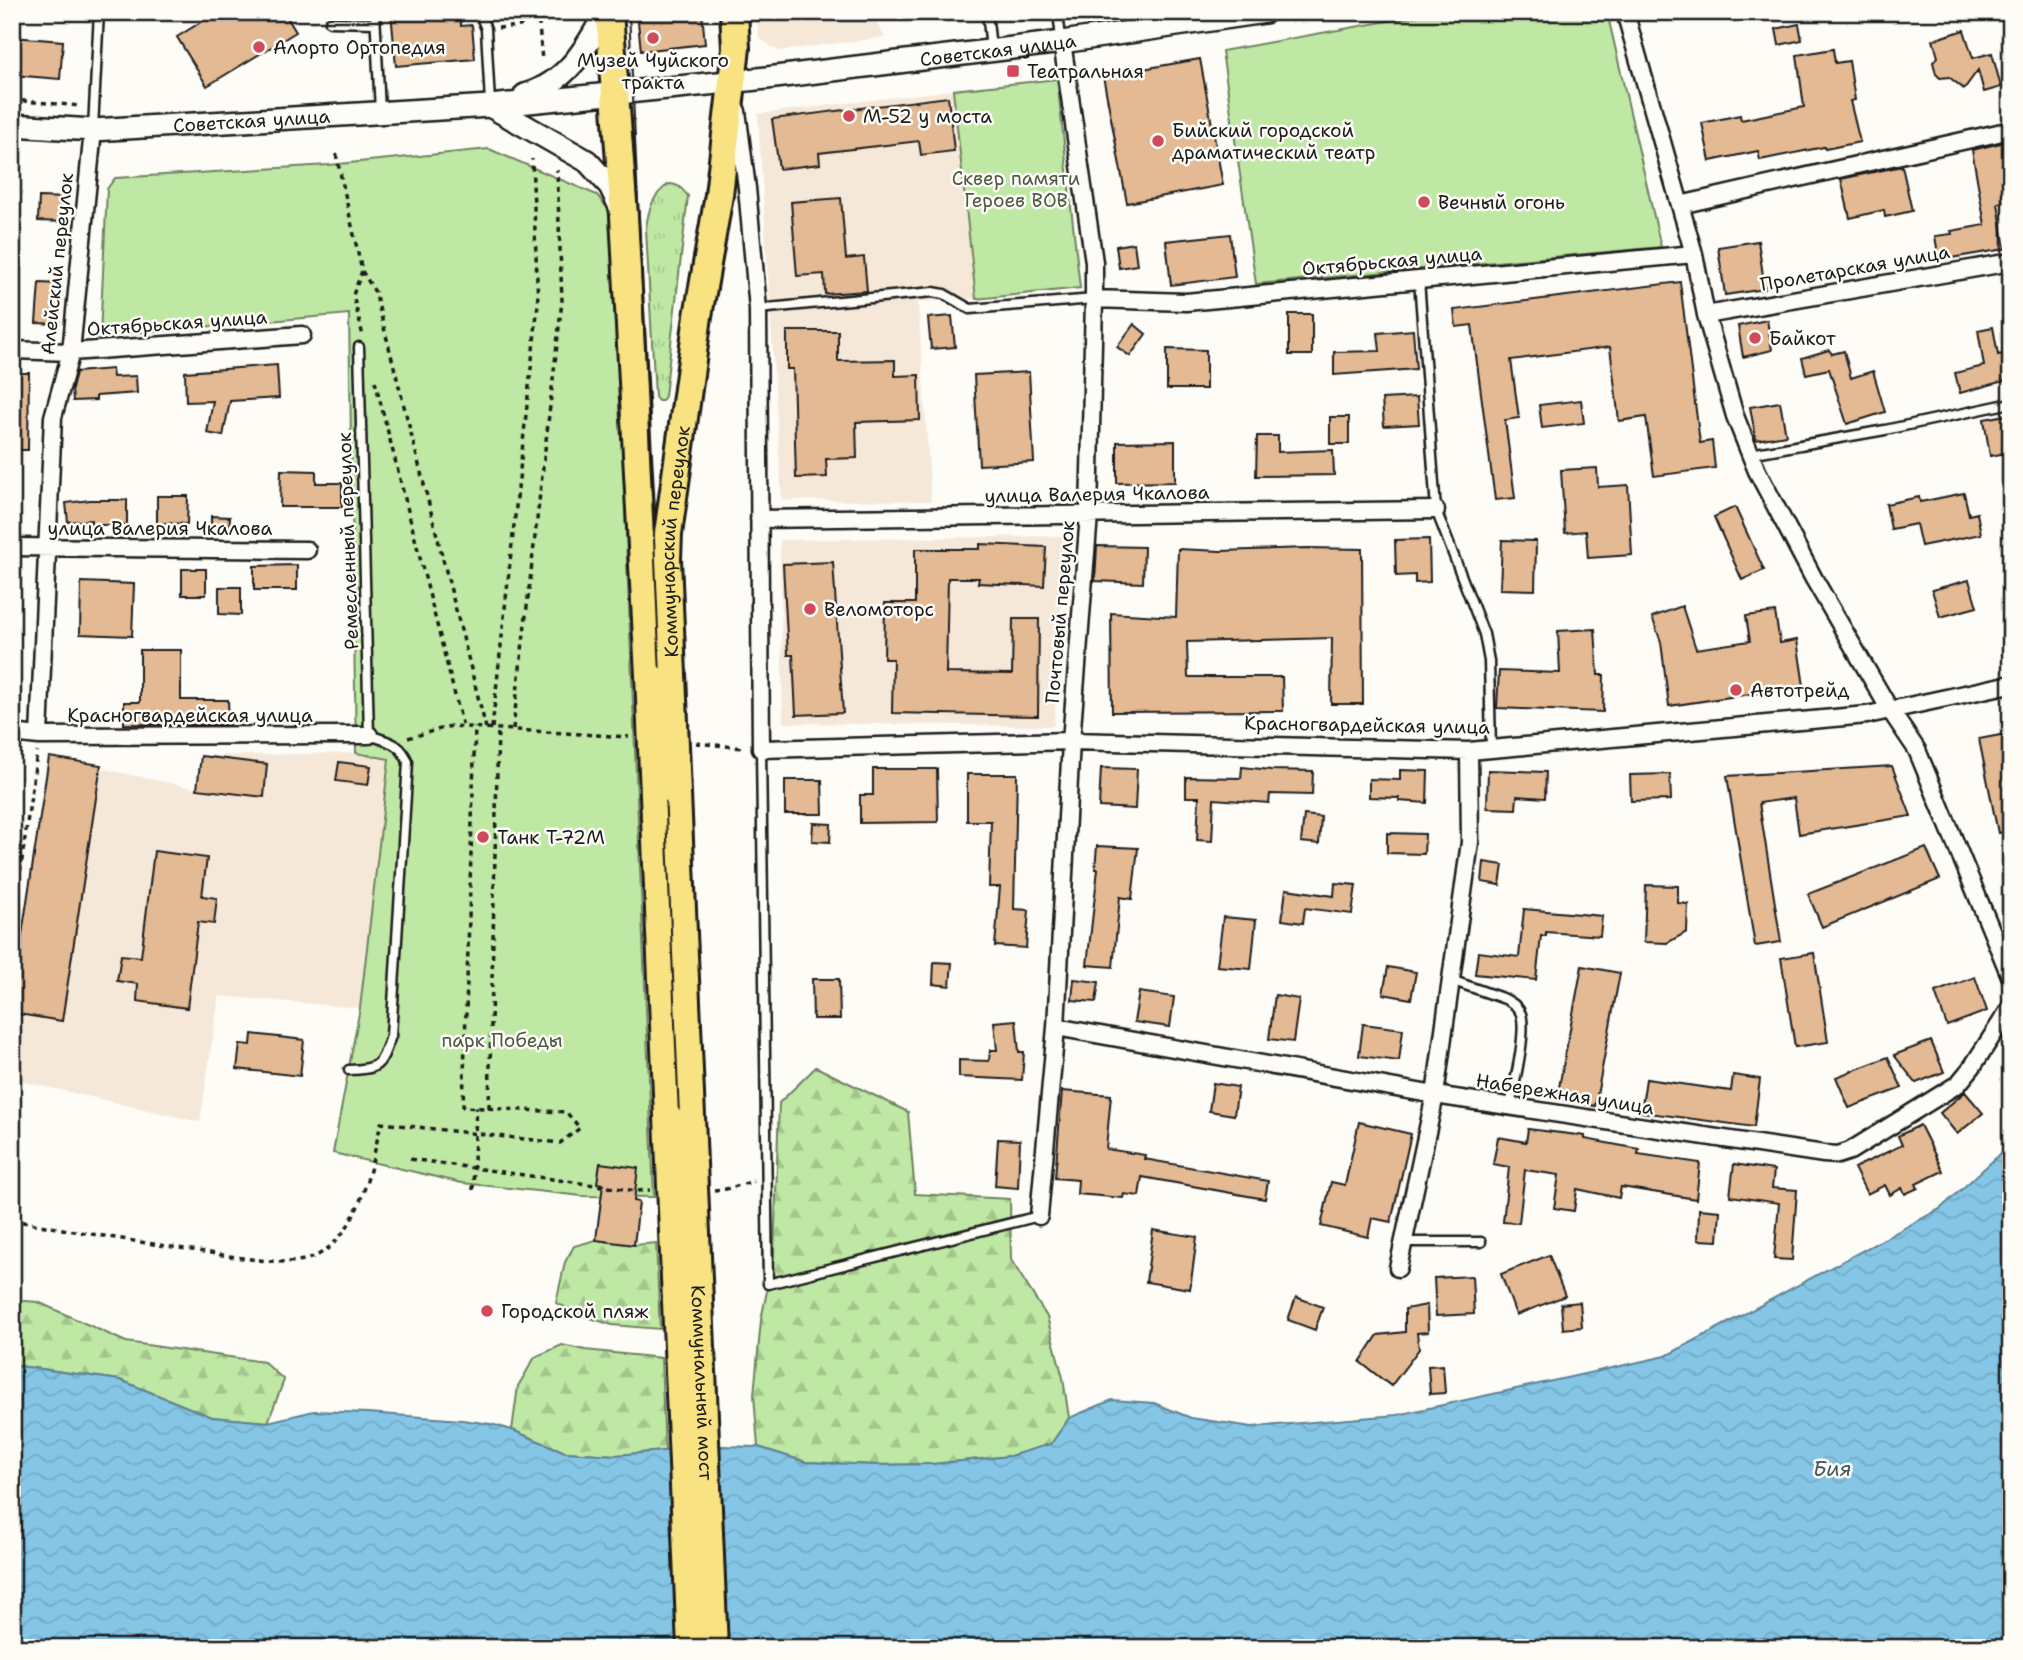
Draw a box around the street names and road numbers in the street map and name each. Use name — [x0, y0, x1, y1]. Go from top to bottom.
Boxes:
street label: Советская улица — [918, 28, 1078, 72]
street label: Советская улица — [172, 103, 331, 138]
street label: Алейский переулок — [35, 172, 79, 356]
street label: Пролетарская улица — [1758, 239, 1952, 297]
street label: Октябрьская улица — [1301, 241, 1483, 281]
street label: Октябрьская улица — [86, 304, 268, 342]
street label: Коммунарский переулок — [654, 424, 695, 658]
street label: Ремесленный переулок — [332, 432, 364, 650]
street label: улица Валерия Чкалова — [984, 480, 1210, 508]
street label: улица Валерия Чкалова — [48, 516, 273, 541]
street label: Почтовый переулок — [1040, 520, 1080, 704]
street label: Красногвардейская улица — [67, 703, 313, 728]
street label: Красногвардейская улица — [1244, 710, 1490, 740]
street label: Набережная улица — [1474, 1068, 1656, 1120]
street label: Коммунальный мост — [686, 1285, 719, 1481]

